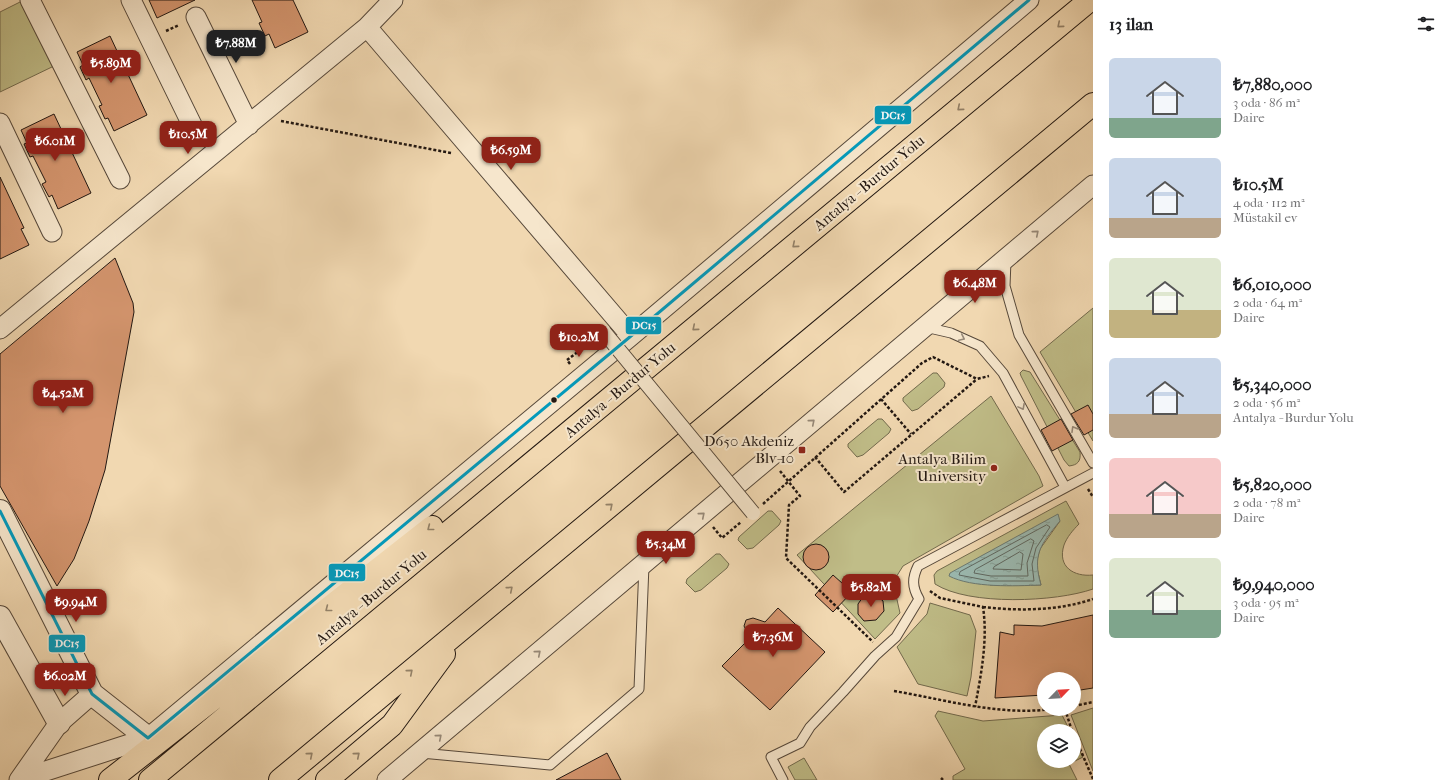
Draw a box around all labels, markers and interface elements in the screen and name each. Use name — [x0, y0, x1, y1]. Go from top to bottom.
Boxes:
icon: filters — [1415, 13, 1437, 35]
text: 13 ilan — [1109, 14, 1153, 34]
one-way arrow — [1058, 20, 1065, 27]
pin: ₺7.88M — [203, 30, 269, 64]
text: ₺7.88M — [216, 35, 256, 50]
pin: ₺5.89M — [78, 50, 144, 84]
text: ₺5.89M — [91, 55, 131, 70]
icon: home — [1141, 74, 1189, 122]
text: ₺7,880,000 — [1233, 74, 1312, 94]
text: 3 oda · 86 m² — [1233, 95, 1300, 110]
one-way arrow — [957, 103, 965, 110]
line badge: DC15 — [874, 105, 912, 125]
text: DC15 — [880, 109, 905, 122]
text: Daire — [1233, 110, 1265, 125]
pin: ₺10.5M — [155, 121, 221, 155]
text: ₺10.5M — [169, 126, 207, 141]
pin: ₺6.01M — [22, 128, 88, 162]
street label: Antalya - Burdur Yolu — [809, 131, 928, 235]
text: ₺6.01M — [35, 133, 75, 148]
pin: ₺6.59M — [478, 137, 544, 171]
text: ₺6.59M — [491, 142, 531, 157]
icon: home — [1141, 174, 1189, 222]
text: ₺10.5M — [1233, 174, 1284, 194]
text: 4 oda · 112 m² — [1233, 195, 1305, 210]
text: Müstakil ev — [1233, 210, 1297, 225]
one-way arrow — [1031, 231, 1038, 238]
one-way arrow — [793, 240, 800, 247]
pin: ₺6.48M — [942, 270, 1008, 304]
icon: home — [1141, 274, 1189, 322]
text: ₺6,010,000 — [1233, 274, 1312, 294]
text: ₺6.48M — [953, 275, 997, 290]
text: 2 oda · 64 m² — [1233, 295, 1302, 310]
text: Daire — [1233, 310, 1265, 325]
line badge: DC15 — [625, 316, 662, 335]
text: DC15 — [631, 319, 656, 332]
one-way arrow — [693, 323, 700, 330]
pin: ₺10.2M — [546, 324, 612, 358]
text: ₺10.2M — [559, 329, 599, 344]
one-way arrow — [958, 333, 966, 341]
street label: Antalya - Burdur Yolu — [560, 338, 679, 442]
icon: home — [1141, 374, 1189, 422]
text: ₺5,340,000 — [1233, 374, 1312, 394]
pin: ₺4.52M — [30, 380, 96, 414]
text: ₺4.52M — [42, 385, 84, 400]
unlabelled marker — [549, 395, 559, 405]
text: 2 oda · 56 m² — [1233, 395, 1300, 410]
one-way arrow — [1017, 403, 1024, 411]
text: Antalya - Burdur Yolu — [1233, 410, 1354, 425]
one-way arrow — [807, 420, 814, 427]
one-way arrow — [1071, 426, 1078, 433]
place label: D650 Akdeniz Blv-10 — [704, 432, 794, 467]
marker: D650 Akdeniz Blv-10 — [797, 445, 807, 455]
place label: Antalya Bilim University — [897, 450, 987, 485]
marker: Antalya Bilim University — [989, 463, 999, 473]
icon: home — [1141, 474, 1189, 522]
text: ₺5,820,000 — [1233, 474, 1312, 494]
text: 2 oda · 78 m² — [1233, 495, 1300, 510]
one-way arrow — [605, 503, 612, 510]
text: Daire — [1233, 510, 1265, 525]
one-way arrow — [697, 513, 704, 520]
one-way arrow — [428, 524, 435, 531]
pin: ₺5.34M — [633, 531, 699, 565]
text: ₺5.34M — [646, 536, 686, 551]
street label: Antalya - Burdur Yolu — [311, 545, 430, 649]
line badge: DC15 — [328, 563, 366, 582]
text: DC15 — [334, 567, 359, 580]
pin: ₺5.82M — [838, 574, 904, 608]
icon: home — [1141, 574, 1189, 622]
text: ₺9,940,000 — [1233, 574, 1315, 594]
text: ₺5.82M — [851, 579, 891, 594]
one-way arrow — [505, 586, 513, 593]
pin: ₺9.94M — [43, 589, 109, 623]
text: ₺9.94M — [55, 594, 97, 609]
text: 3 oda · 95 m² — [1233, 595, 1299, 610]
one-way arrow — [326, 604, 333, 611]
text: Daire — [1233, 610, 1265, 625]
pin: ₺7.36M — [740, 624, 806, 658]
text: ₺7.36M — [753, 629, 793, 644]
line badge: DC15 — [48, 634, 86, 653]
text: DC15 — [54, 637, 79, 650]
one-way arrow — [533, 651, 541, 658]
pin: ₺6.02M — [32, 663, 98, 697]
text: ₺6.02M — [44, 668, 86, 683]
one-way arrow — [405, 669, 413, 676]
north arrow — [1037, 672, 1081, 716]
map controls — [1037, 672, 1081, 768]
button: layers — [1037, 724, 1081, 768]
one-way arrow — [434, 734, 441, 741]
one-way arrow — [353, 752, 360, 759]
one-way arrow — [305, 753, 313, 760]

